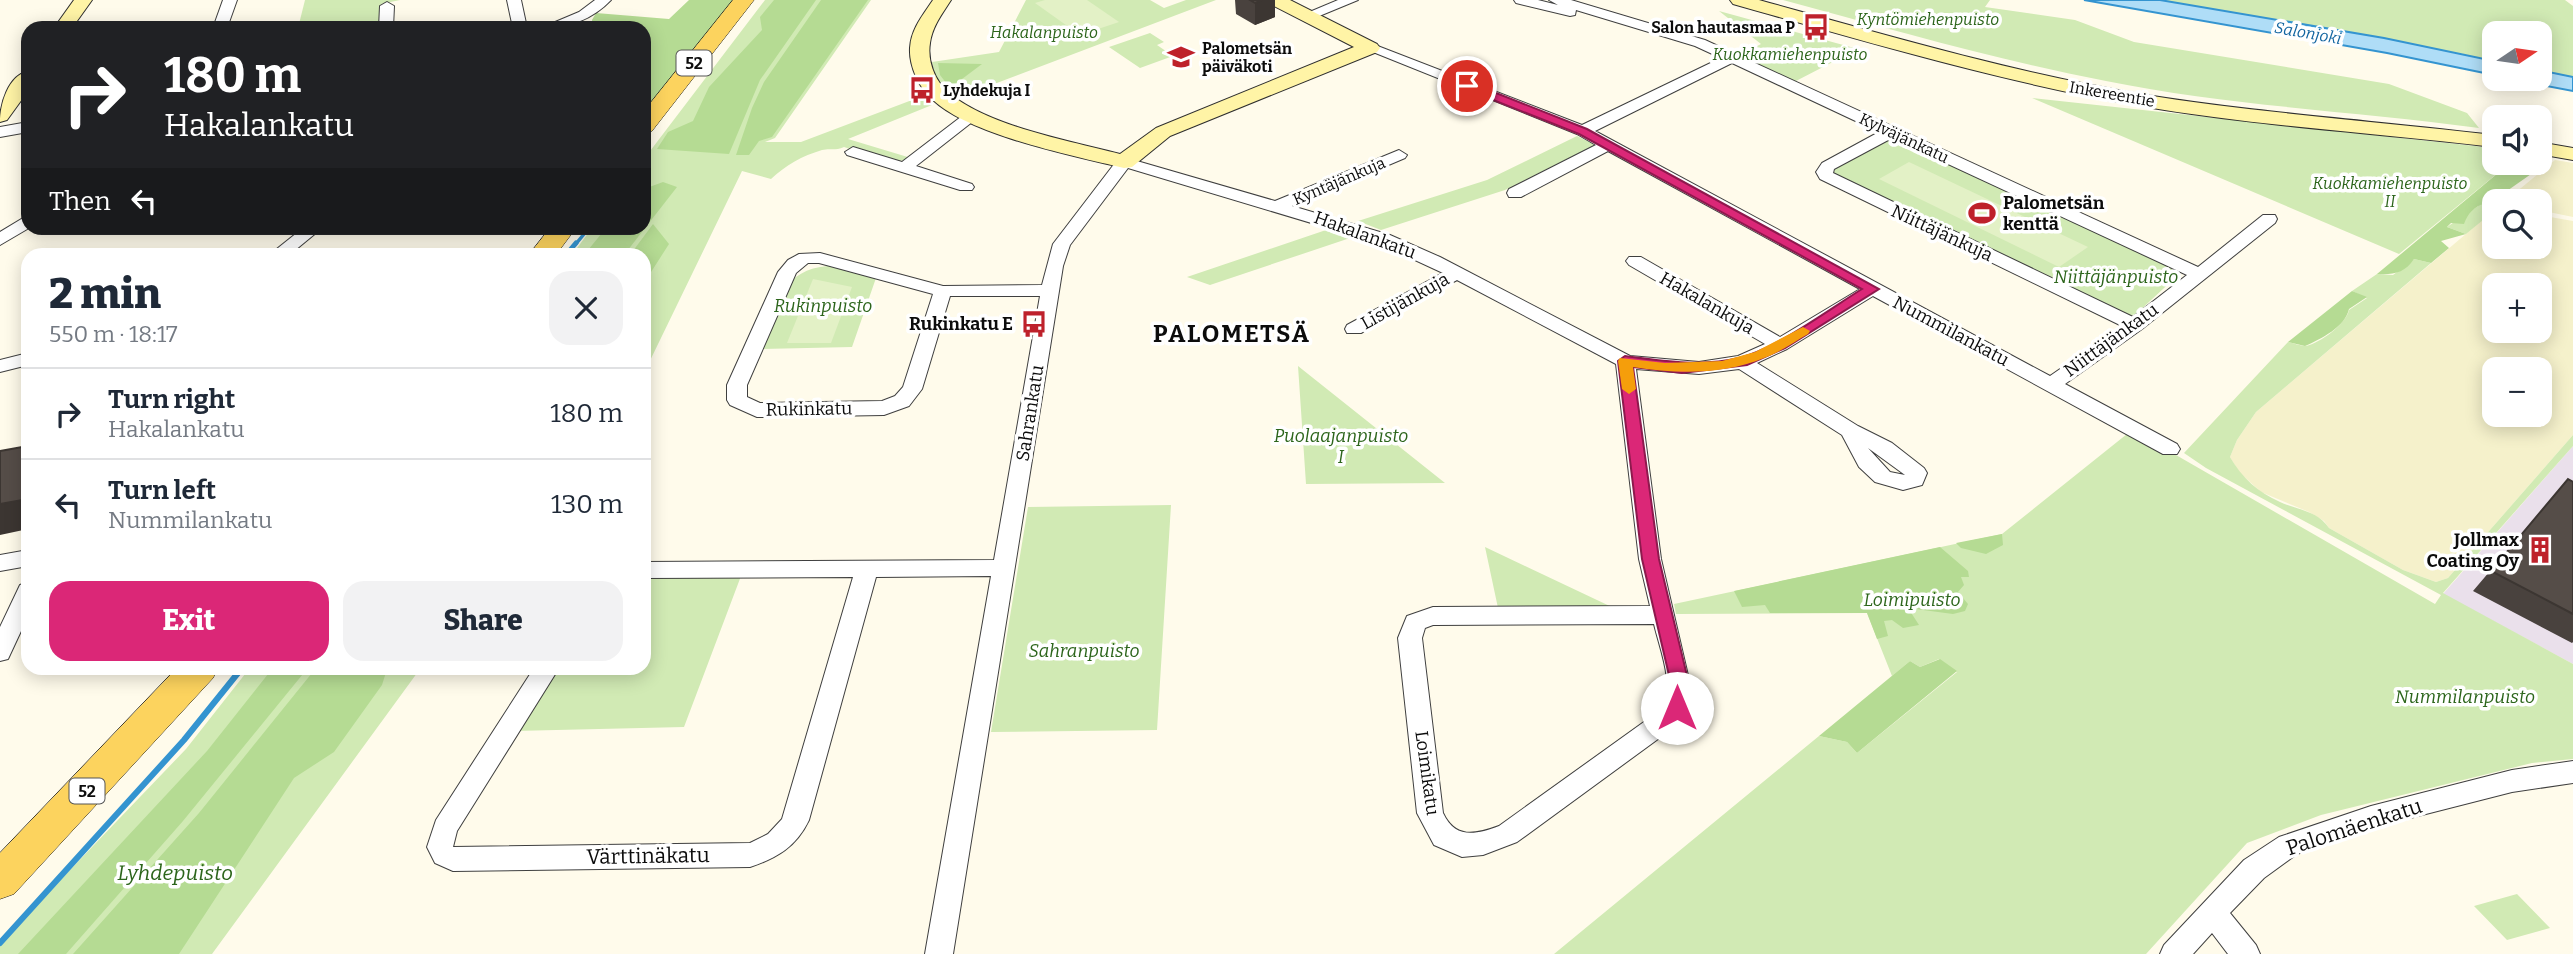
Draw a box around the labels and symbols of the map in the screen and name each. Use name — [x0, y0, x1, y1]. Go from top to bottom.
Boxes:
park label: Kyntömiehenpuisto — [1857, 10, 1999, 29]
bus stop icon: Salon hautasmaa P — [1801, 12, 1831, 42]
place label: Salon hautasmaa P — [1651, 18, 1795, 37]
water label: Salonjoki — [2273, 18, 2343, 48]
north arrow — [2482, 21, 2552, 91]
park label: Hakalanpuisto — [990, 23, 1098, 42]
place label: Palometsän päiväkoti — [1202, 39, 1293, 76]
school or university icon: Palometsän päiväkoti — [1166, 42, 1196, 72]
park label: Kuokkamiehenpuisto — [1713, 45, 1868, 64]
road number: 52 — [676, 50, 712, 76]
pin — [1437, 56, 1497, 116]
bus stop icon: Lyhdekuja I — [907, 75, 937, 105]
street label: Inkereentie — [2068, 77, 2156, 111]
place label: Lyhdekuja I — [943, 81, 1031, 100]
street label: Kylväjänkatu — [1856, 109, 1952, 167]
street label: Kyntäjänkuja — [1290, 153, 1388, 209]
park label: Kuokkamiehenpuisto II — [2313, 174, 2468, 211]
place label: Palometsän kenttä — [2003, 192, 2105, 235]
sports icon: Palometsän kenttä — [1967, 198, 1997, 228]
street label: Niittäjänkuja — [1888, 200, 1996, 266]
street label: Hakalankatu — [1311, 206, 1419, 264]
park label: Niittäjänpuisto — [2054, 266, 2178, 288]
street label: Hakalankuja — [1656, 267, 1758, 339]
street label: Listijänkuja — [1357, 268, 1453, 334]
street label: Nummilankatu — [1889, 291, 2013, 371]
park label: Rukinpuisto — [774, 295, 872, 317]
street label: Niittäjänkatu — [2060, 298, 2162, 382]
bus stop icon: Rukinkatu E — [1019, 309, 1049, 339]
place label: Rukinkatu E — [909, 313, 1013, 335]
district label: PALOMETSÄ — [1153, 320, 1311, 348]
street label: Sahrankatu — [1012, 363, 1048, 463]
street label: Rukinkatu — [766, 397, 852, 421]
park label: Puolaajanpuisto I — [1274, 425, 1408, 468]
place label: Jollmax Coating Oy — [2426, 529, 2520, 572]
building icon: Jollmax Coating Oy — [2525, 535, 2555, 565]
park label: Loimipuisto — [1863, 589, 1961, 611]
park label: Sahranpuisto — [1028, 640, 1140, 662]
position arrow — [1640, 671, 1714, 745]
park label: Nummilanpuisto — [2395, 686, 2535, 708]
street label: Loimikatu — [1410, 729, 1444, 817]
road number: 52 — [70, 778, 104, 804]
street label: Palomäenkatu — [2283, 793, 2425, 861]
street label: Värttinäkatu — [586, 842, 710, 870]
park label: Lyhdepuisto — [117, 860, 233, 886]

